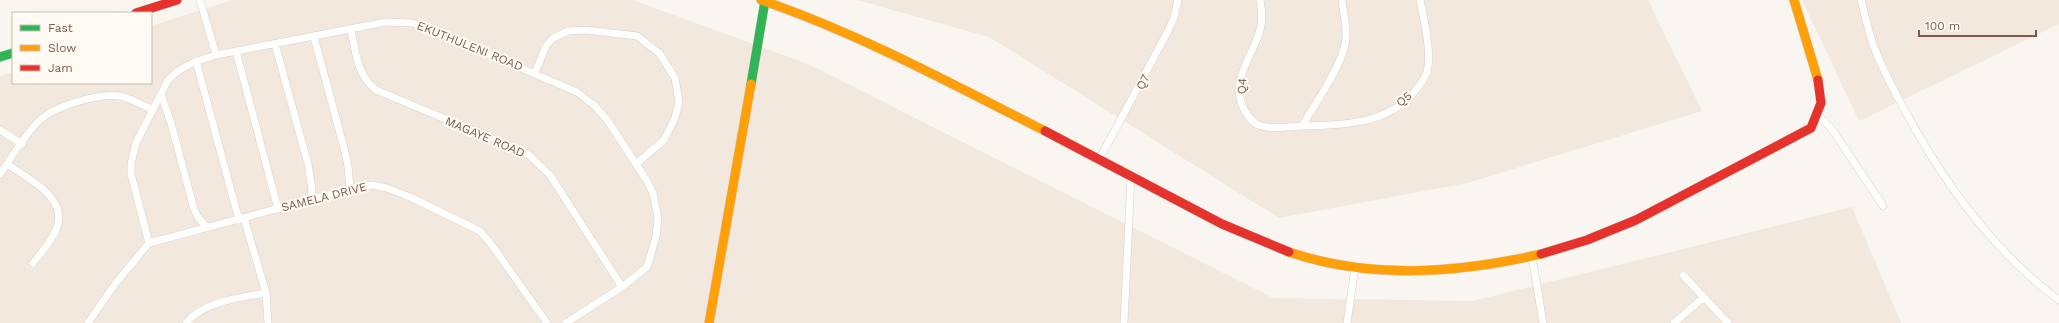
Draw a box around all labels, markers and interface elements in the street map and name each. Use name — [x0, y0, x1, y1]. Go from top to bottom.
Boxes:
legend — [12, 12, 152, 84]
scale bar — [1919, 12, 2036, 38]
street label: EKUTHULENI ROAD — [415, 18, 525, 74]
text: 100 m — [1925, 19, 1960, 33]
text: Fast — [48, 21, 73, 35]
text: Slow — [48, 41, 76, 55]
text: Jam — [48, 61, 73, 75]
street label: Q7 — [1133, 72, 1153, 92]
street label: Q4 — [1234, 77, 1250, 95]
street label: Q5 — [1393, 89, 1415, 109]
street label: MAGAYE ROAD — [443, 114, 527, 160]
street label: SAMELA DRIVE — [280, 180, 369, 214]

